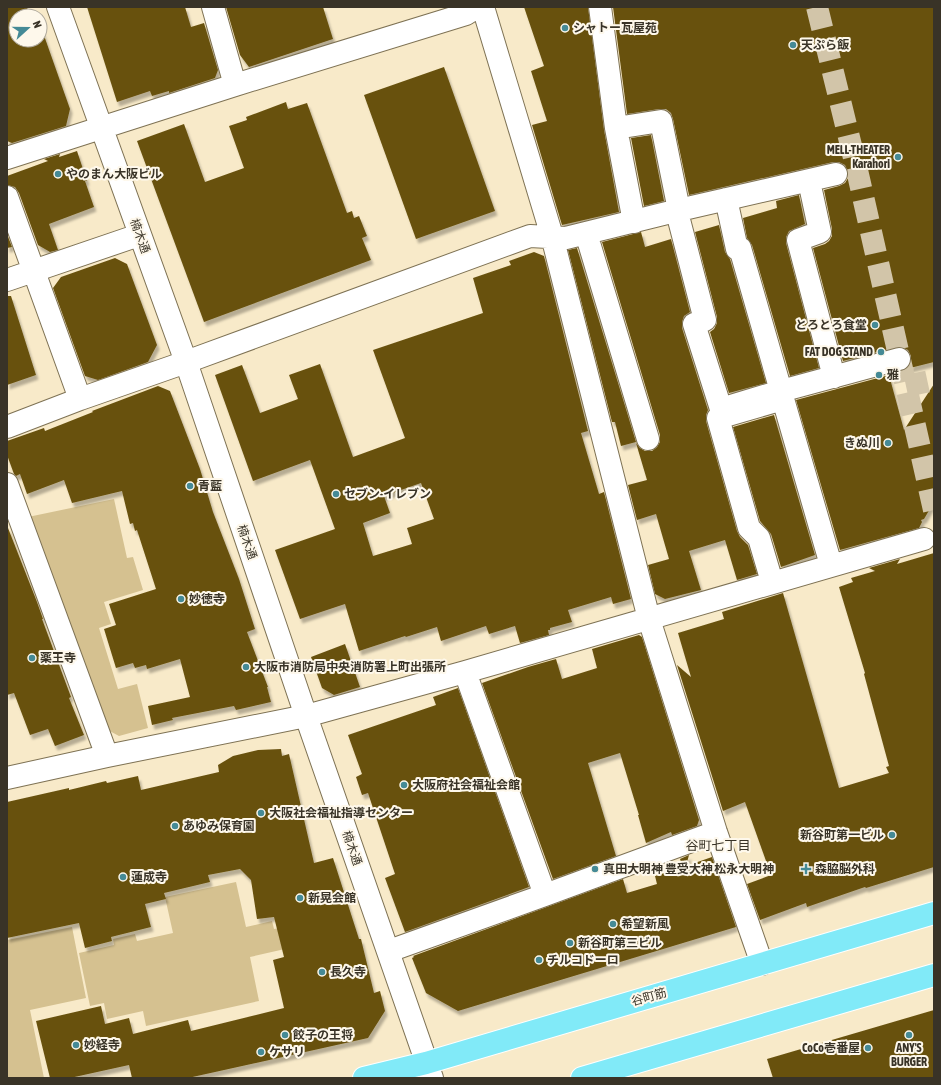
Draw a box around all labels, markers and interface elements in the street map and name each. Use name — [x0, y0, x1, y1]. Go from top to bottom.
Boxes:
north arrow — [8, 8, 48, 48]
text: N — [31, 19, 44, 30]
place label: シャトー瓦屋苑 — [573, 21, 657, 35]
marker: シャトー瓦屋苑 — [560, 23, 570, 33]
place label: 天ぷら飯 — [801, 38, 850, 52]
marker: 天ぷら飯 — [788, 40, 798, 50]
place label: MELL-THEATER Karahori — [827, 143, 890, 171]
marker: MELL-THEATER Karahori — [893, 152, 903, 162]
place label: やのまん大阪ビル — [66, 167, 162, 181]
marker: やのまん大阪ビル — [53, 169, 63, 179]
street label: 楠木通 — [127, 217, 153, 255]
place label: とろとろ食堂 — [795, 318, 867, 332]
marker: とろとろ食堂 — [870, 320, 880, 330]
place label: FAT DOG STAND — [805, 345, 873, 359]
marker: FAT DOG STAND — [876, 347, 886, 357]
place label: 雅 — [886, 368, 899, 382]
marker: 雅 — [874, 370, 884, 380]
place label: きぬ川 — [844, 436, 880, 450]
marker: きぬ川 — [883, 438, 893, 448]
place label: 青藍 — [198, 479, 222, 493]
marker: 青藍 — [185, 481, 195, 491]
place label: セブン-イレブン — [344, 487, 431, 501]
marker: セブン-イレブン — [331, 489, 341, 499]
street label: 楠木通 — [235, 523, 259, 561]
place label: 妙徳寺 — [189, 592, 225, 606]
marker: 妙徳寺 — [176, 594, 186, 604]
place label: 薬王寺 — [40, 651, 76, 665]
marker: 薬王寺 — [27, 653, 37, 663]
place label: 大阪市消防局中央消防署上町出張所 — [254, 660, 446, 674]
marker: 大阪市消防局中央消防署上町出張所 — [241, 662, 251, 672]
place label: 大阪府社会福祉会館 — [412, 778, 520, 792]
marker: 大阪府社会福祉会館 — [399, 780, 409, 790]
place label: 大阪社会福祉指導センター — [269, 806, 413, 820]
marker: 大阪社会福祉指導センター — [256, 808, 266, 818]
place label: あゆみ保育園 — [183, 819, 255, 833]
marker: あゆみ保育園 — [170, 821, 180, 831]
place label: 新谷町第一ビル — [800, 828, 884, 842]
street label: 楠木通 — [340, 829, 364, 867]
marker: 新谷町第一ビル — [887, 830, 897, 840]
district label: 谷町七丁目 — [685, 838, 751, 853]
place label: 真田大明神 豊受大神 松永大明神 — [603, 862, 774, 876]
place label: 森脇脳外科 — [815, 862, 875, 876]
marker: 森脇脳外科 — [800, 863, 812, 875]
marker: 真田大明神 豊受大神 松永大明神 — [590, 864, 600, 874]
place label: 蓮成寺 — [131, 870, 167, 884]
marker: 蓮成寺 — [118, 872, 128, 882]
place label: 新晃会館 — [308, 891, 356, 905]
marker: 新晃会館 — [295, 893, 305, 903]
place label: 希望新風 — [621, 917, 669, 931]
marker: 希望新風 — [608, 919, 618, 929]
place label: 新谷町第三ビル — [578, 936, 662, 950]
marker: 新谷町第三ビル — [565, 938, 575, 948]
place label: チルコドーロ — [547, 953, 619, 967]
marker: チルコドーロ — [534, 955, 544, 965]
place label: 長久寺 — [330, 965, 366, 979]
marker: 長久寺 — [317, 967, 327, 977]
street label: 谷町筋 — [630, 985, 668, 1009]
place label: 餃子の王将 — [292, 1028, 353, 1042]
marker: 餃子の王将 — [280, 1030, 290, 1040]
marker: ANY'S BURGER — [904, 1030, 914, 1040]
place label: 妙経寺 — [84, 1038, 120, 1052]
marker: 妙経寺 — [71, 1040, 81, 1050]
place label: CoCo壱番屋 — [802, 1041, 860, 1055]
place label: ANY'S BURGER — [891, 1041, 927, 1069]
marker: CoCo壱番屋 — [863, 1043, 873, 1053]
place label: ケサリ — [269, 1045, 305, 1059]
marker: ケサリ — [256, 1047, 266, 1057]

